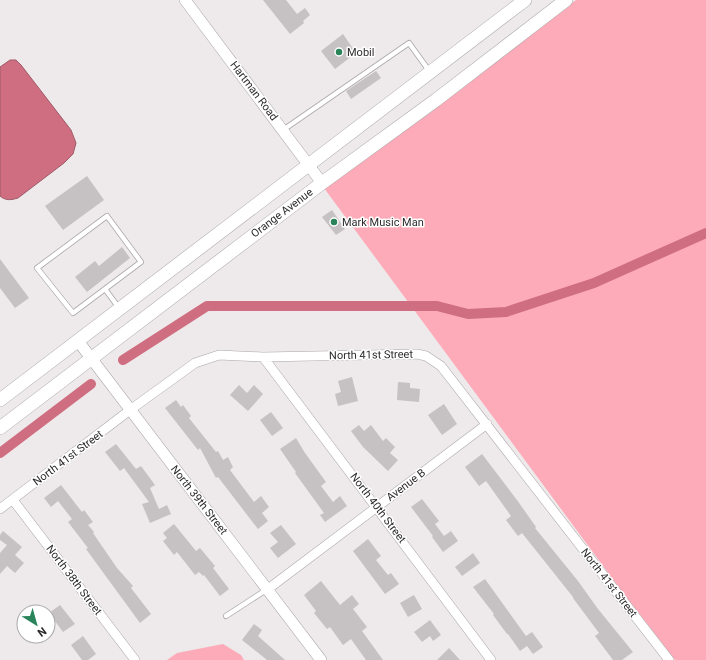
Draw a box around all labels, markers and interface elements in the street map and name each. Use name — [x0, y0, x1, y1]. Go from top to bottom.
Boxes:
place label: Mobil — [347, 46, 374, 59]
marker: Mobil — [334, 47, 344, 57]
street label: Hartman Road — [227, 59, 281, 123]
street label: Orange Avenue — [249, 185, 316, 240]
place label: Mark Music Man — [342, 216, 424, 229]
marker: Mark Music Man — [329, 217, 339, 227]
street label: North 41st Street — [329, 348, 413, 362]
street label: North 41st Street — [31, 427, 106, 488]
street label: North 39th Street — [168, 463, 230, 538]
street label: Avenue B — [384, 466, 428, 504]
street label: North 40th Street — [347, 470, 409, 546]
street label: North 38th Street — [43, 542, 105, 618]
street label: North 41st Street — [578, 546, 640, 620]
north arrow — [16, 604, 56, 644]
text: N — [35, 624, 49, 639]

